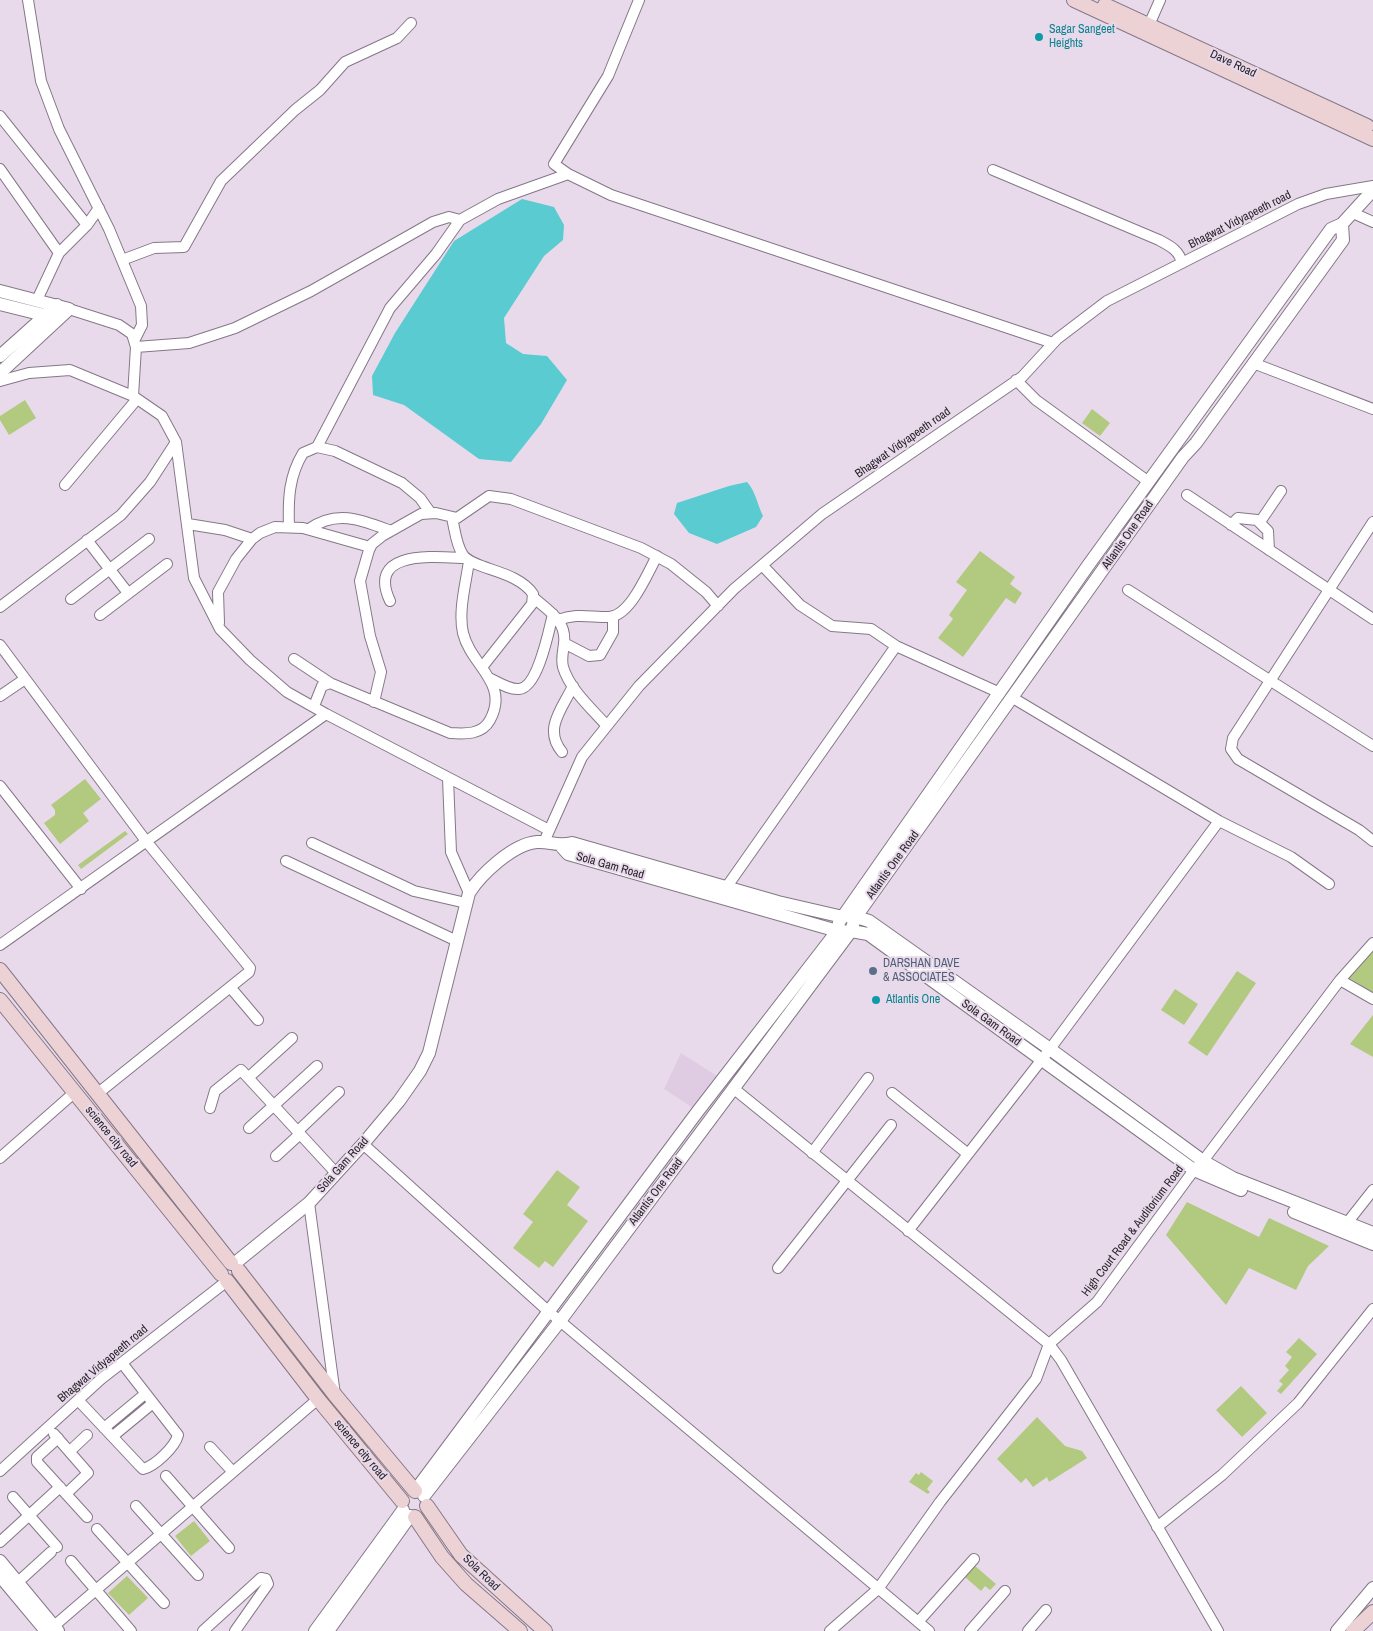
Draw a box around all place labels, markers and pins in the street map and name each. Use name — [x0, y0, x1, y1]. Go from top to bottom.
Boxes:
place label: Sagar Sangeet Heights — [1049, 23, 1115, 51]
marker: Sagar Sangeet Heights — [1033, 31, 1045, 43]
place label: DARSHAN DAVE & ASSOCIATES — [883, 957, 960, 985]
marker: DARSHAN DAVE & ASSOCIATES — [867, 965, 879, 977]
place label: Atlantis One — [886, 993, 940, 1007]
marker: Atlantis One — [870, 994, 882, 1006]

